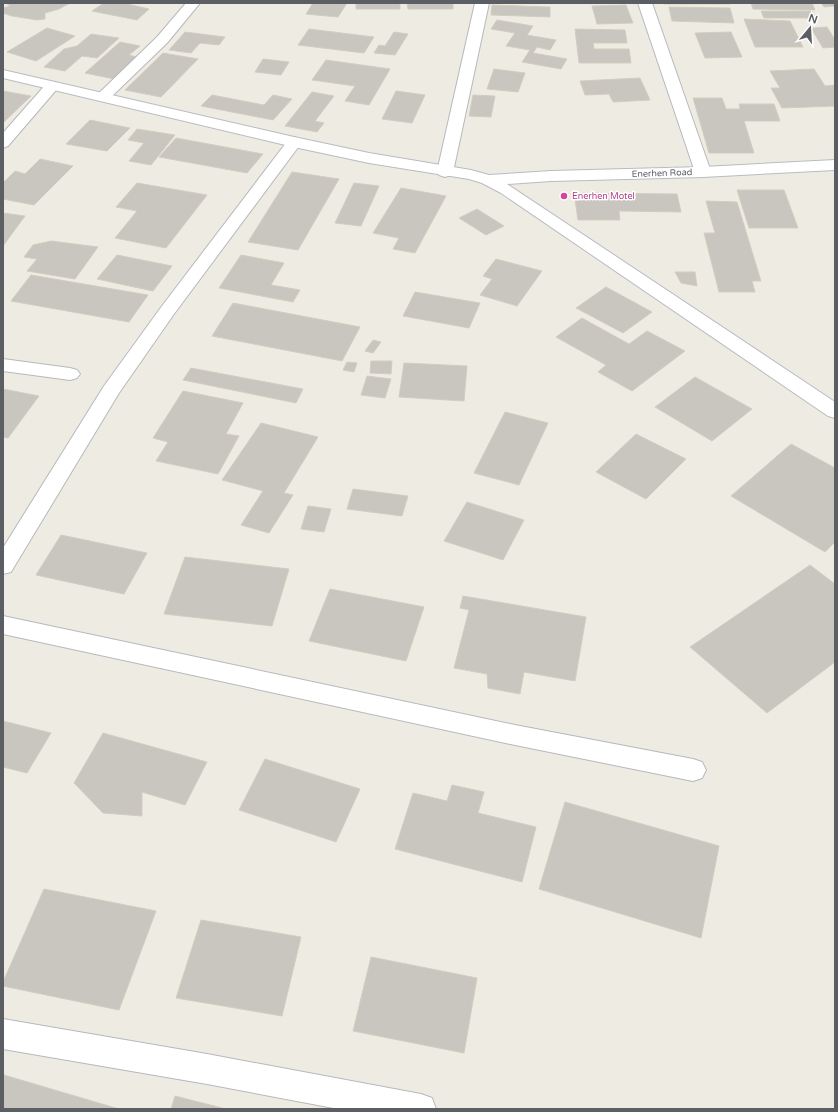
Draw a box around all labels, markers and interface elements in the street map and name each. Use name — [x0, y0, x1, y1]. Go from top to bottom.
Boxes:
north arrow — [790, 8, 830, 48]
text: N — [807, 11, 819, 27]
street label: Enerhen Road — [631, 167, 693, 180]
marker: Enerhen Motel — [559, 191, 569, 201]
place label: Enerhen Motel — [572, 191, 635, 202]

